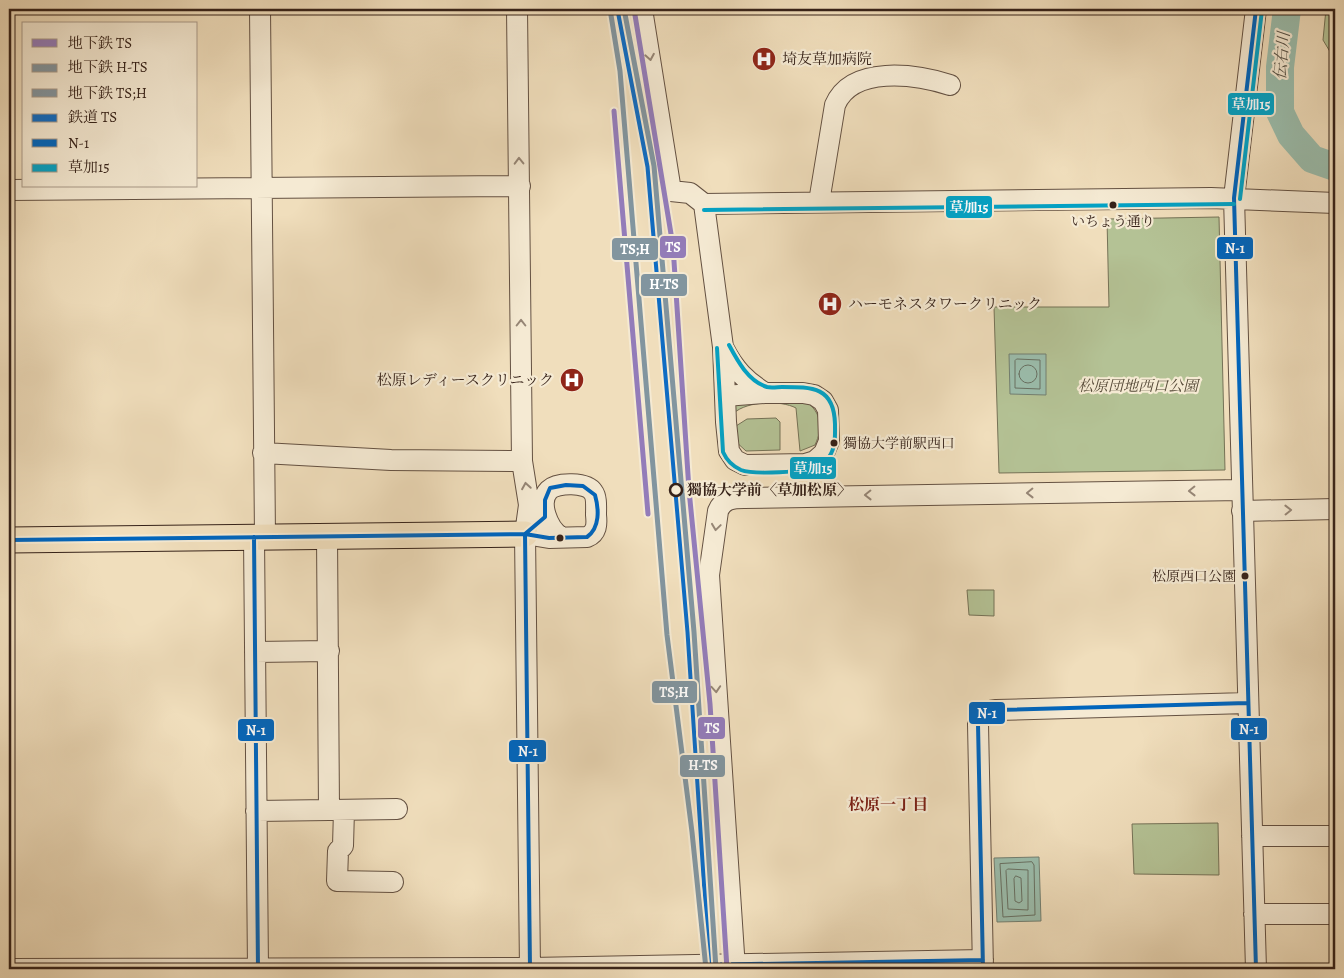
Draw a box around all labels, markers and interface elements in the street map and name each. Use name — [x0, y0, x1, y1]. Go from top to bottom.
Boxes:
legend — [22, 22, 198, 188]
water label: 伝右川 — [1269, 29, 1295, 81]
text: 地下鉄 TS — [68, 33, 132, 53]
hospital icon: 埼友草加病院 — [751, 46, 777, 72]
place label: 埼友草加病院 — [782, 49, 872, 69]
one-way arrow — [644, 52, 654, 61]
text: 地下鉄 H-TS — [68, 57, 148, 77]
text: 地下鉄 TS;H — [68, 83, 147, 103]
line badge: 草加15 — [1227, 92, 1275, 116]
text: 草加15 — [1232, 95, 1271, 114]
text: 鉄道 TS — [68, 107, 117, 127]
text: N-1 — [68, 133, 89, 153]
text: 草加15 — [68, 157, 110, 177]
one-way arrow — [514, 157, 524, 164]
line badge: 草加15 — [945, 195, 993, 219]
text: 草加15 — [950, 198, 989, 217]
marker: いちょう通り — [1108, 200, 1118, 210]
place label: いちょう通り — [1071, 212, 1155, 231]
line badge: TS — [659, 235, 687, 259]
line badge: N-1 — [1216, 236, 1254, 260]
line badge: TS;H — [611, 237, 659, 261]
text: TS — [665, 238, 681, 257]
text: N-1 — [1225, 239, 1245, 258]
text: TS;H — [620, 240, 650, 259]
line badge: H-TS — [640, 273, 688, 297]
text: H-TS — [649, 275, 679, 294]
hospital icon: ハーモネスタワークリニック — [817, 291, 843, 317]
place label: ハーモネスタワークリニック — [848, 294, 1042, 314]
one-way arrow — [516, 319, 526, 327]
hospital icon: 松原レディースクリニック — [559, 367, 585, 393]
place label: 松原レディースクリニック — [377, 370, 554, 390]
park label: 松原団地西口公園 — [1078, 376, 1201, 396]
place label: 獨協大学前駅西口 — [843, 434, 955, 453]
marker: 獨協大学前駅西口 — [829, 438, 839, 448]
line badge: 草加15 — [789, 456, 837, 480]
text: 草加15 — [794, 459, 833, 478]
place label: 獨協大学前〈草加松原〉 — [686, 480, 852, 500]
one-way arrow — [521, 481, 531, 490]
marker: 獨協大学前〈草加松原〉 — [669, 483, 683, 497]
one-way arrow — [1188, 486, 1196, 496]
one-way arrow — [1026, 488, 1034, 498]
one-way arrow — [863, 490, 871, 501]
one-way arrow — [1285, 505, 1293, 515]
one-way arrow — [711, 523, 721, 531]
unlabelled marker — [555, 533, 565, 543]
place label: 松原西口公園 — [1152, 567, 1236, 586]
marker: 松原西口公園 — [1240, 571, 1250, 581]
line badge: TS;H — [651, 680, 698, 704]
text: TS;H — [659, 683, 689, 702]
one-way arrow — [711, 685, 722, 693]
line badge: N-1 — [968, 701, 1006, 725]
text: N-1 — [977, 704, 997, 723]
line badge: TS — [697, 716, 726, 740]
line badge: N-1 — [1230, 717, 1268, 741]
line badge: N-1 — [237, 718, 275, 742]
text: TS — [704, 719, 720, 738]
text: N-1 — [1239, 720, 1259, 739]
text: N-1 — [246, 721, 266, 740]
line badge: N-1 — [508, 739, 547, 763]
text: N-1 — [518, 742, 538, 761]
line badge: H-TS — [679, 754, 726, 778]
text: H-TS — [688, 756, 718, 775]
district label: 松原一丁目 — [848, 794, 928, 816]

